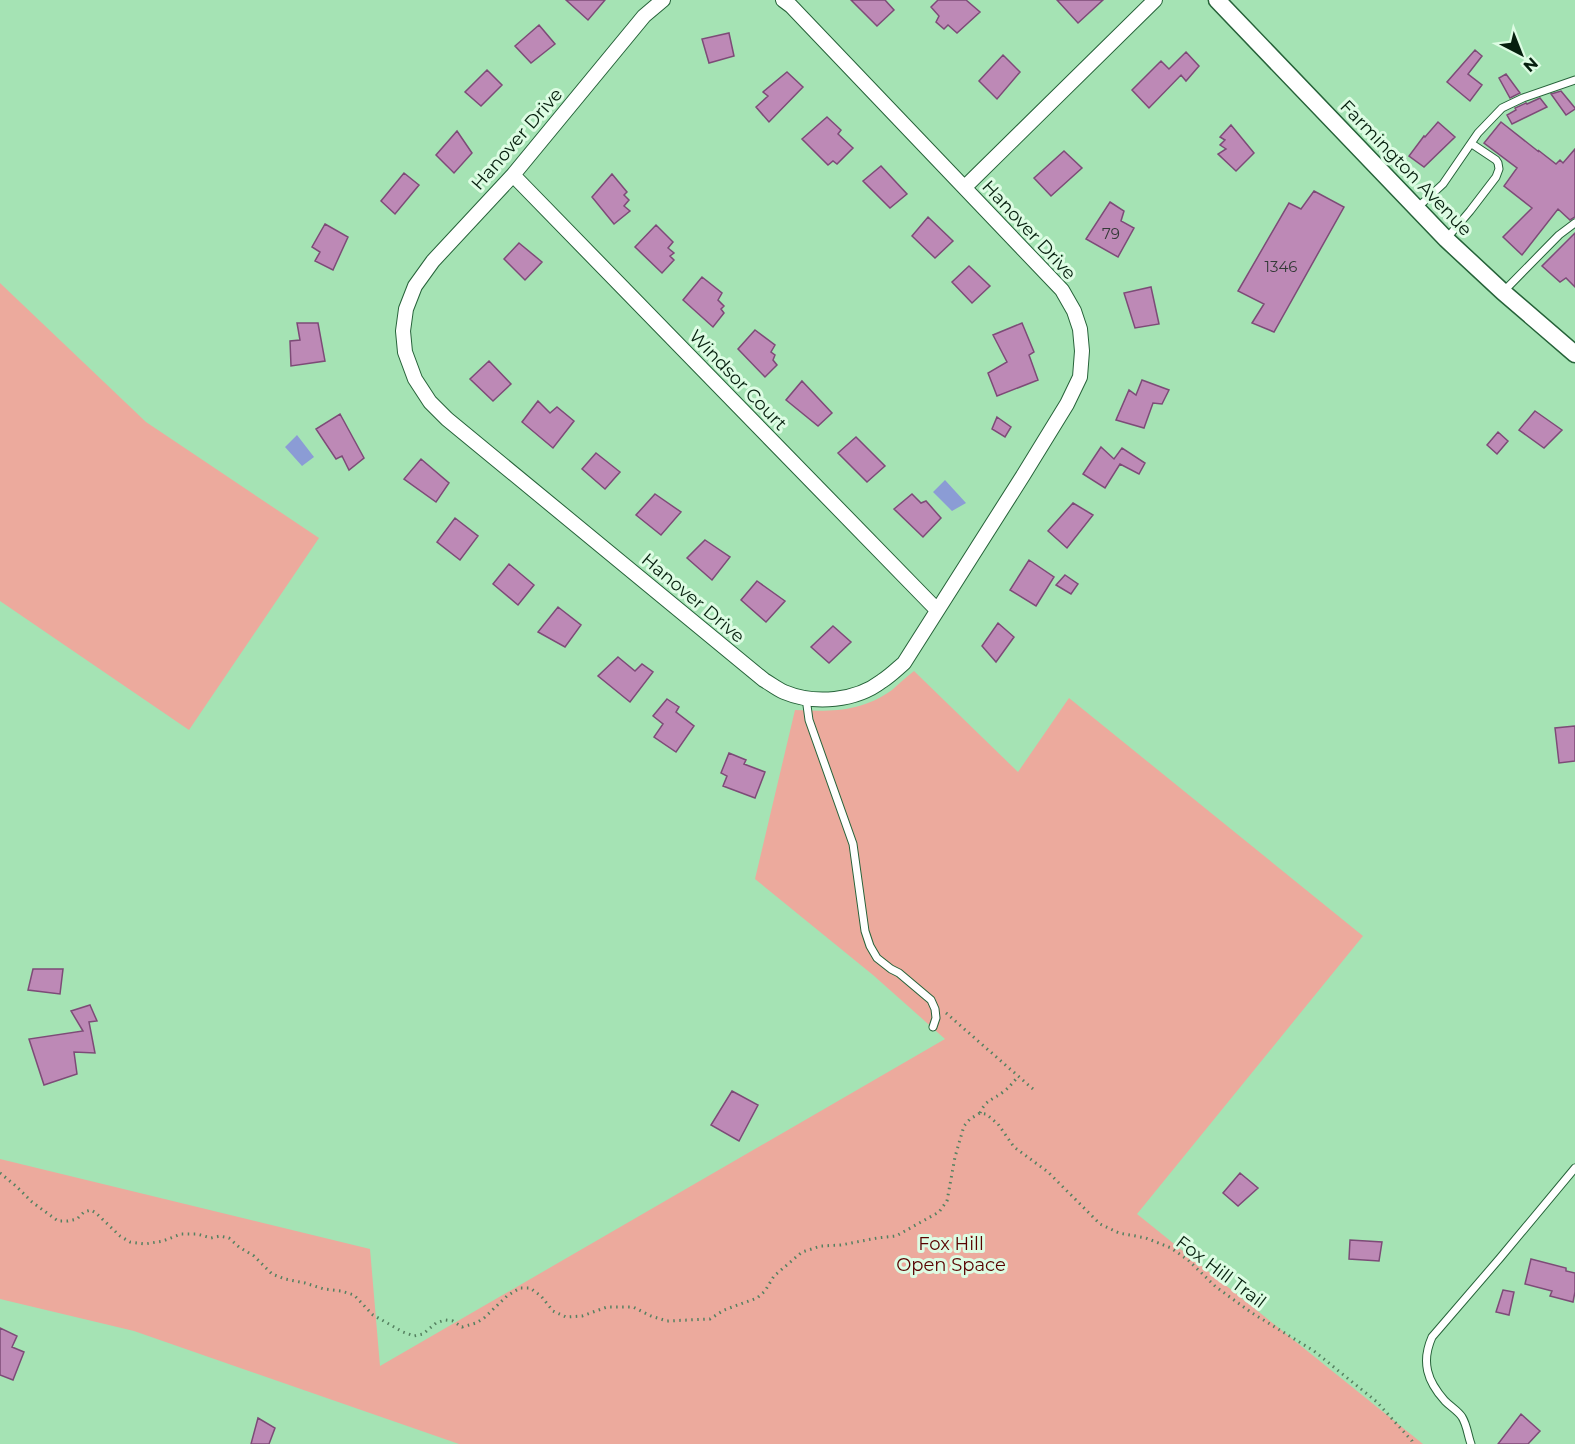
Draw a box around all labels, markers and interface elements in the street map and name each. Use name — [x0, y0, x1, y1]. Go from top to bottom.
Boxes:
north arrow — [1491, 24, 1551, 84]
text: N — [1520, 53, 1542, 76]
street label: Hanover Drive — [467, 83, 567, 194]
street label: Farmington Avenue — [1335, 96, 1477, 241]
street label: Hanover Drive — [977, 176, 1081, 284]
house number: 79 — [1102, 224, 1120, 243]
house number: 1346 — [1265, 257, 1297, 276]
street label: Windsor Court — [684, 325, 792, 435]
street label: Hanover Drive — [637, 548, 749, 648]
street label: Fox Hill Trail — [1172, 1231, 1270, 1313]
park label: Fox Hill Open Space — [896, 1233, 1006, 1276]

